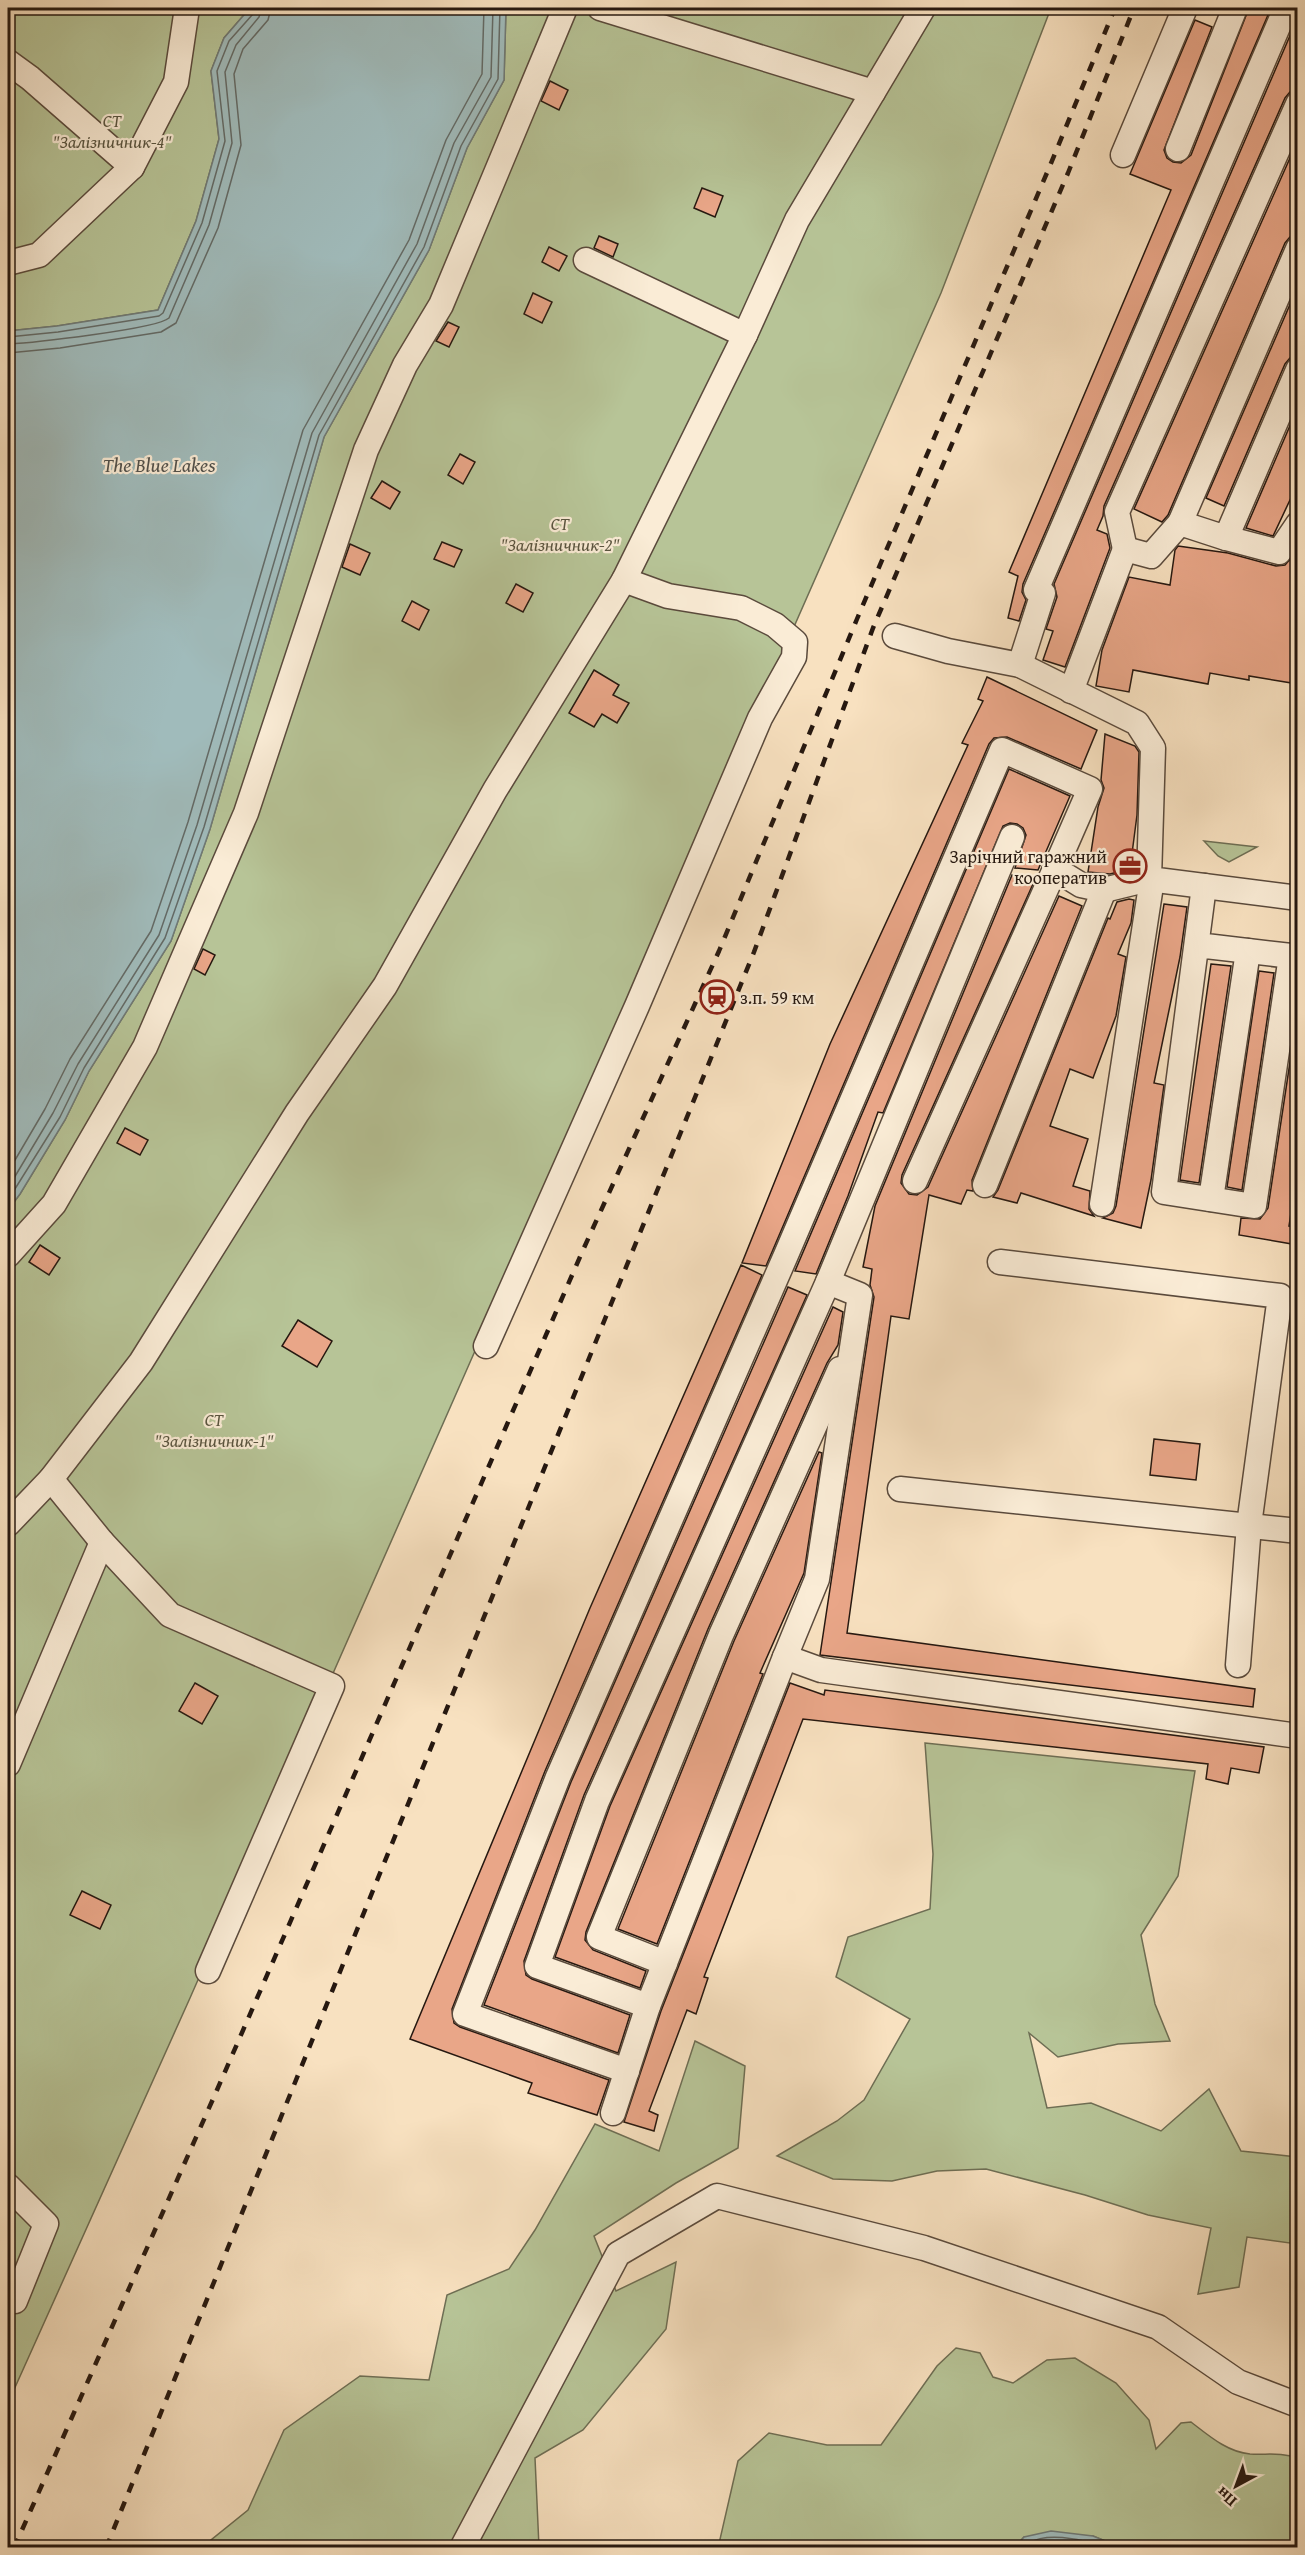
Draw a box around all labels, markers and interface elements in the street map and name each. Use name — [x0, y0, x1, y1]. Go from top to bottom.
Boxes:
park label: СТ "Залізничник-4" — [52, 107, 172, 155]
water label: The Blue Lakes — [103, 450, 216, 479]
park label: СТ "Залізничник-2" — [500, 510, 620, 558]
place label: Зарічний гаражний кооператив — [949, 843, 1107, 891]
office icon: Зарічний гаражний кооператив — [1112, 848, 1148, 884]
station icon: з.п. 59 км — [699, 979, 735, 1015]
place label: з.п. 59 км — [740, 984, 814, 1011]
park label: СТ "Залізничник-1" — [154, 1406, 274, 1454]
north arrow — [1206, 2456, 1266, 2516]
text: Пн — [1210, 2481, 1242, 2513]

